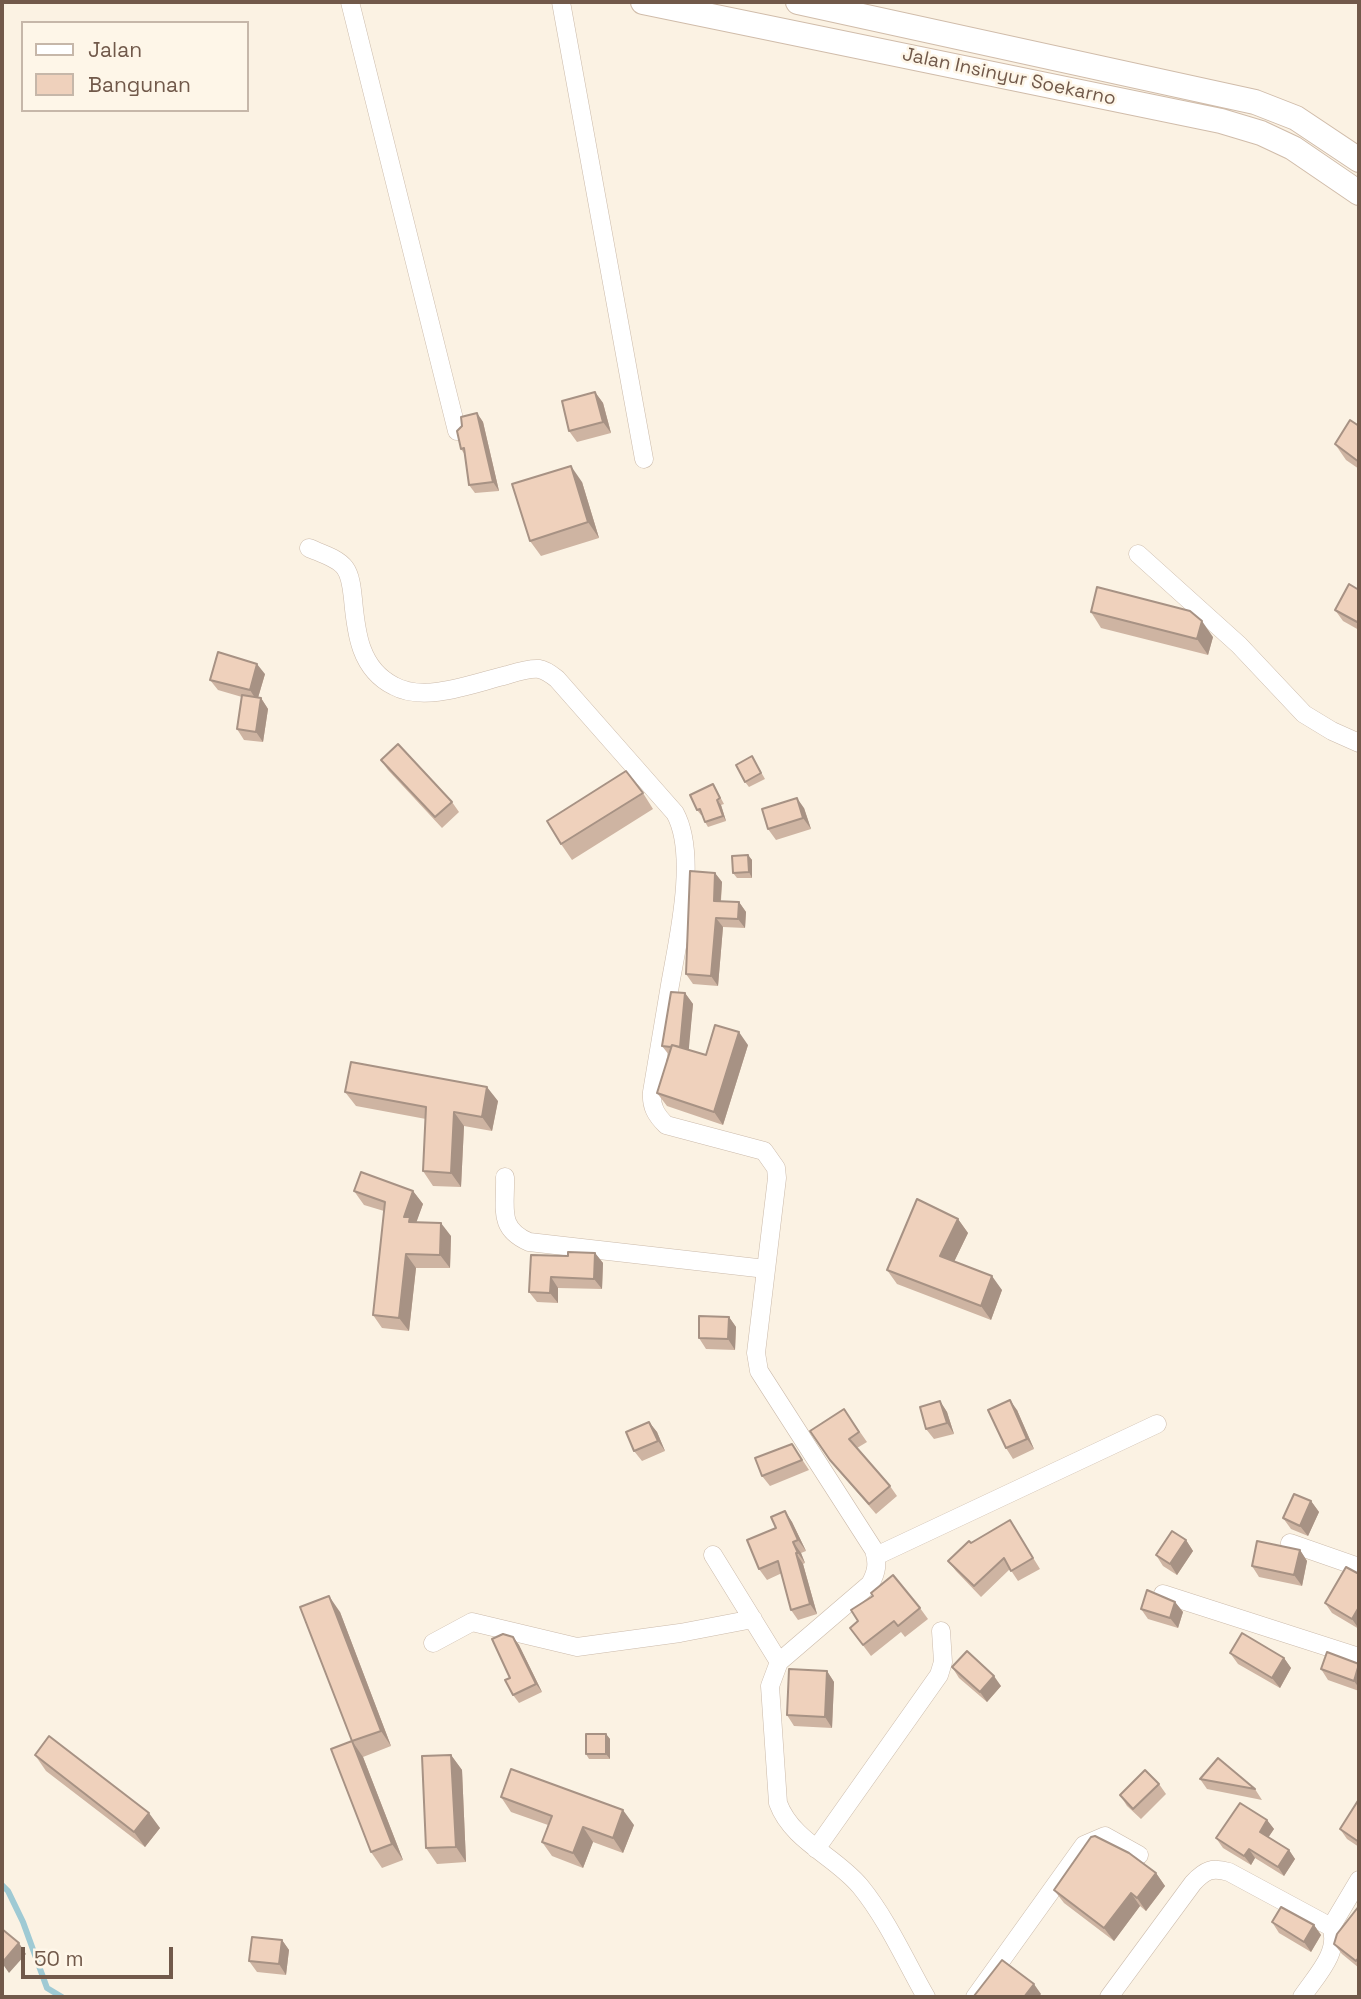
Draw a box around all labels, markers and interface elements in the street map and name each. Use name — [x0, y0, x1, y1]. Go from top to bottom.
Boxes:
legend — [21, 21, 248, 112]
text: Jalan — [88, 36, 142, 63]
street label: Jalan Insinyur Soekarno — [900, 43, 1118, 111]
text: Bangunan — [88, 71, 191, 98]
scale bar — [24, 1932, 177, 1976]
text: 50 m — [34, 1945, 84, 1972]

